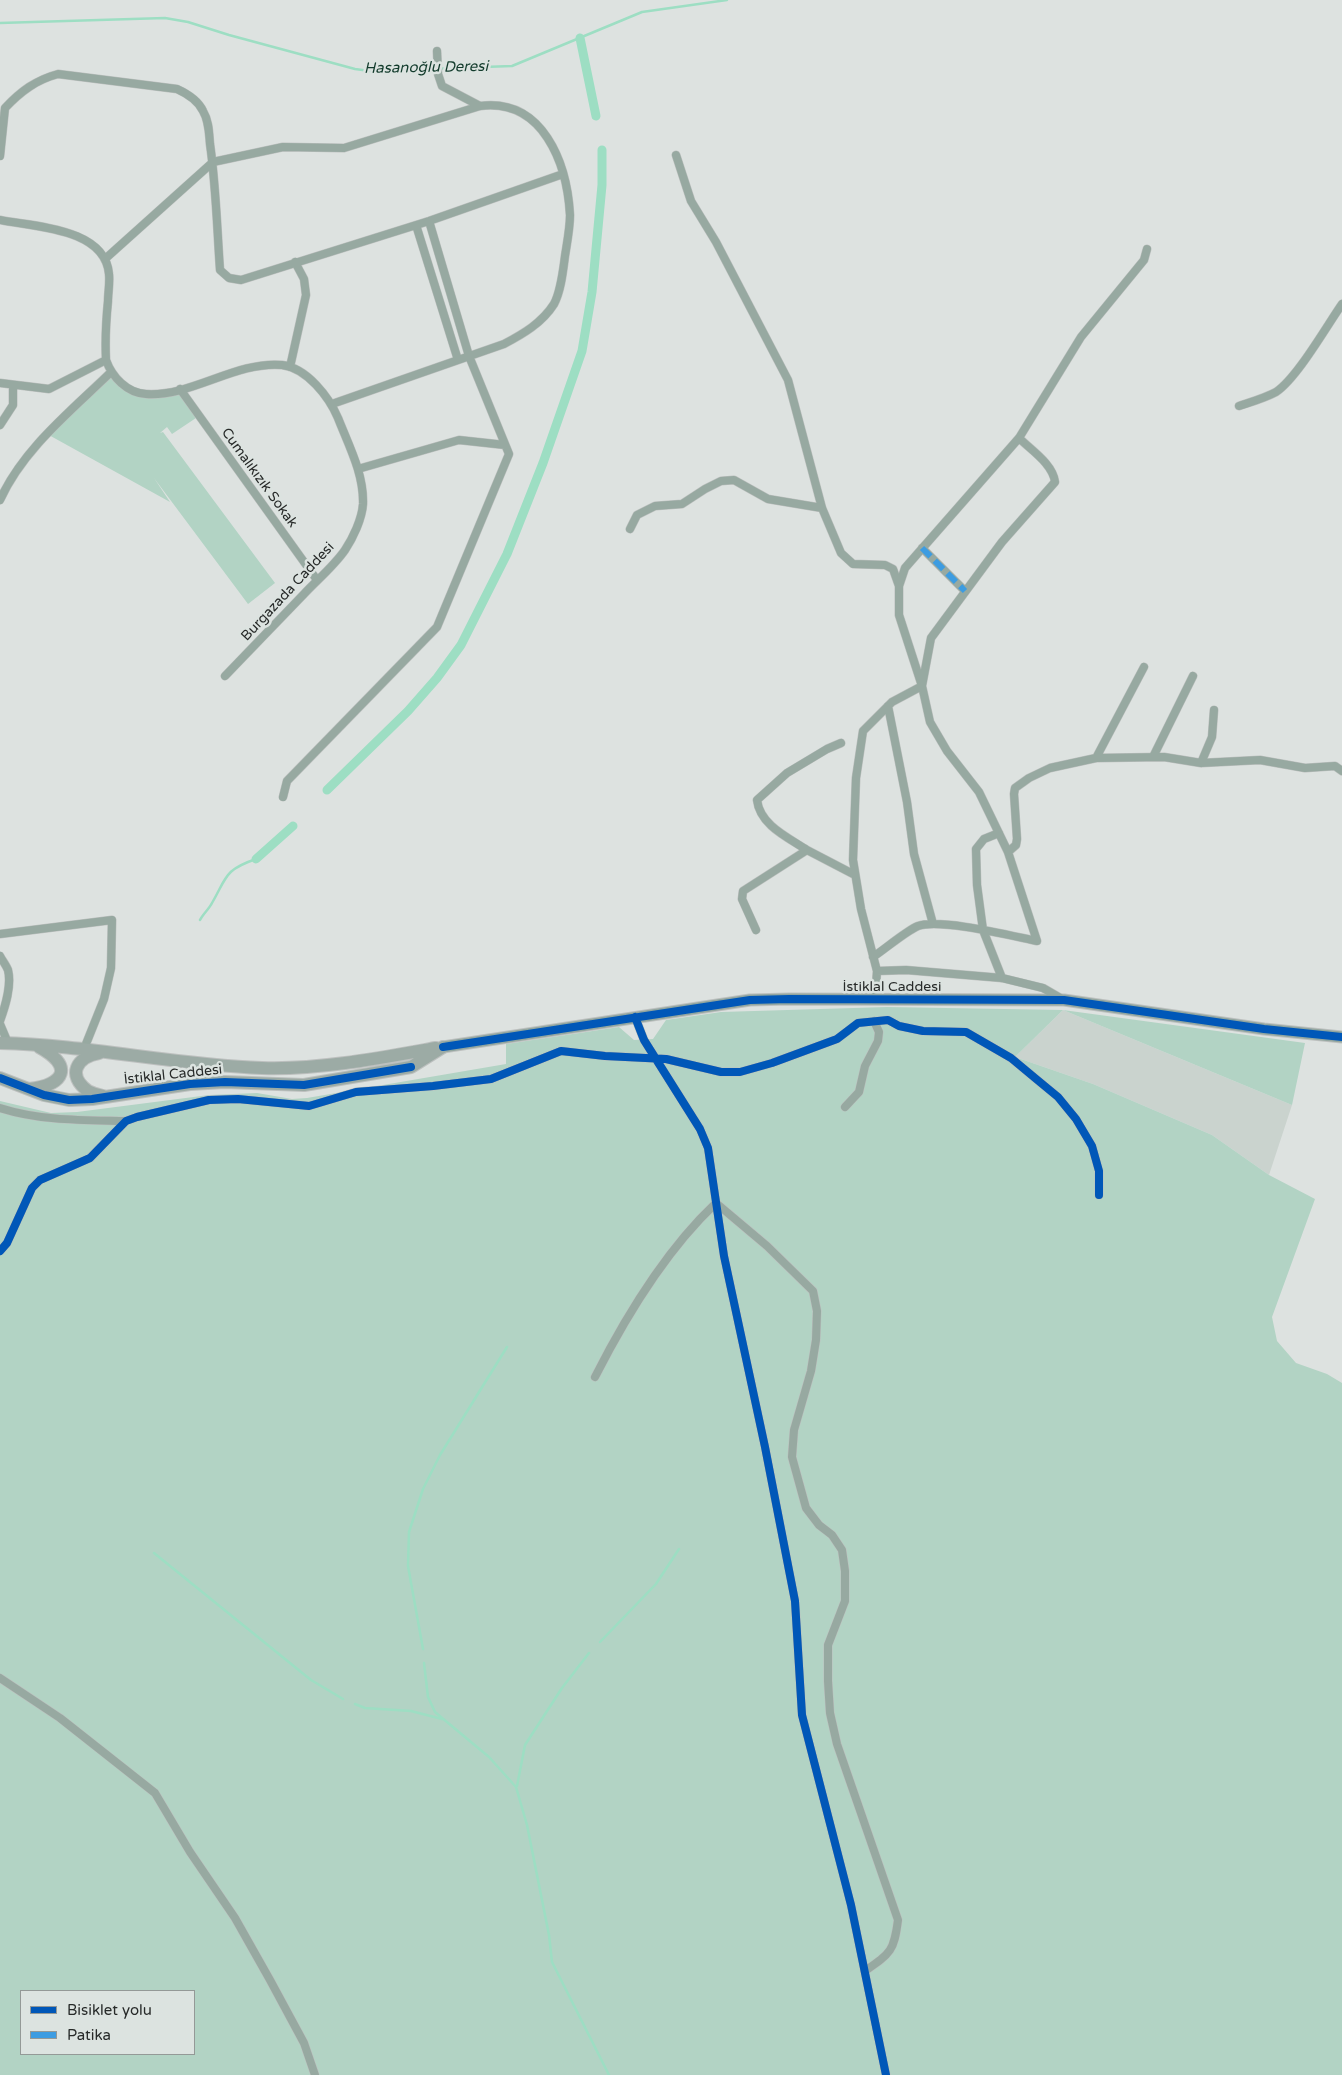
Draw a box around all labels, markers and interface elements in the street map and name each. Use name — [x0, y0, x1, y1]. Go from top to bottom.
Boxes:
water label: Hasanoğlu Deresi — [364, 58, 488, 78]
street label: Cumalıkızık Sokak — [217, 425, 301, 531]
street label: Burgazada Caddesi — [238, 539, 338, 645]
street label: İstiklal Caddesi — [843, 979, 941, 995]
street label: İstiklal Caddesi — [123, 1061, 223, 1089]
legend — [20, 1990, 195, 2055]
text: Bisiklet yolu — [67, 2001, 152, 2019]
text: Patika — [67, 2026, 111, 2044]

